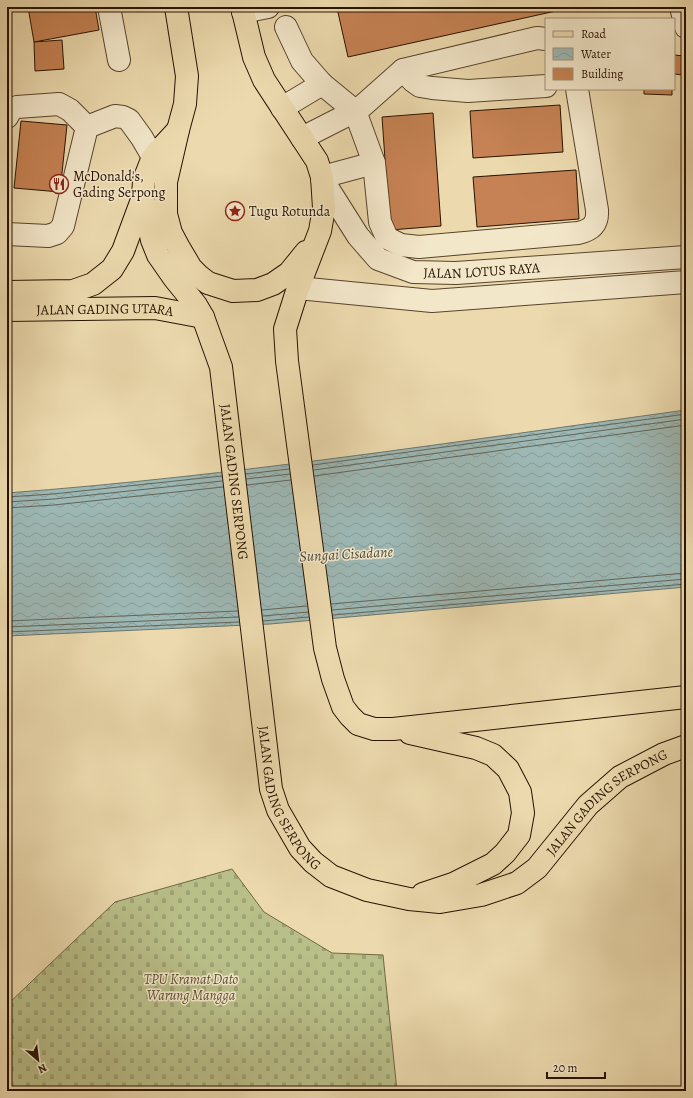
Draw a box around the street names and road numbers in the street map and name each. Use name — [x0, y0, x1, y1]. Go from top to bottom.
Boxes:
street label: JALAN LOTUS RAYA — [423, 258, 541, 283]
street label: JALAN GADING UTARA — [36, 298, 176, 321]
street label: JALAN GADING SERPONG — [216, 403, 253, 561]
street label: JALAN GADING SERPONG — [254, 724, 325, 874]
street label: JALAN GADING SERPONG — [542, 744, 671, 859]

